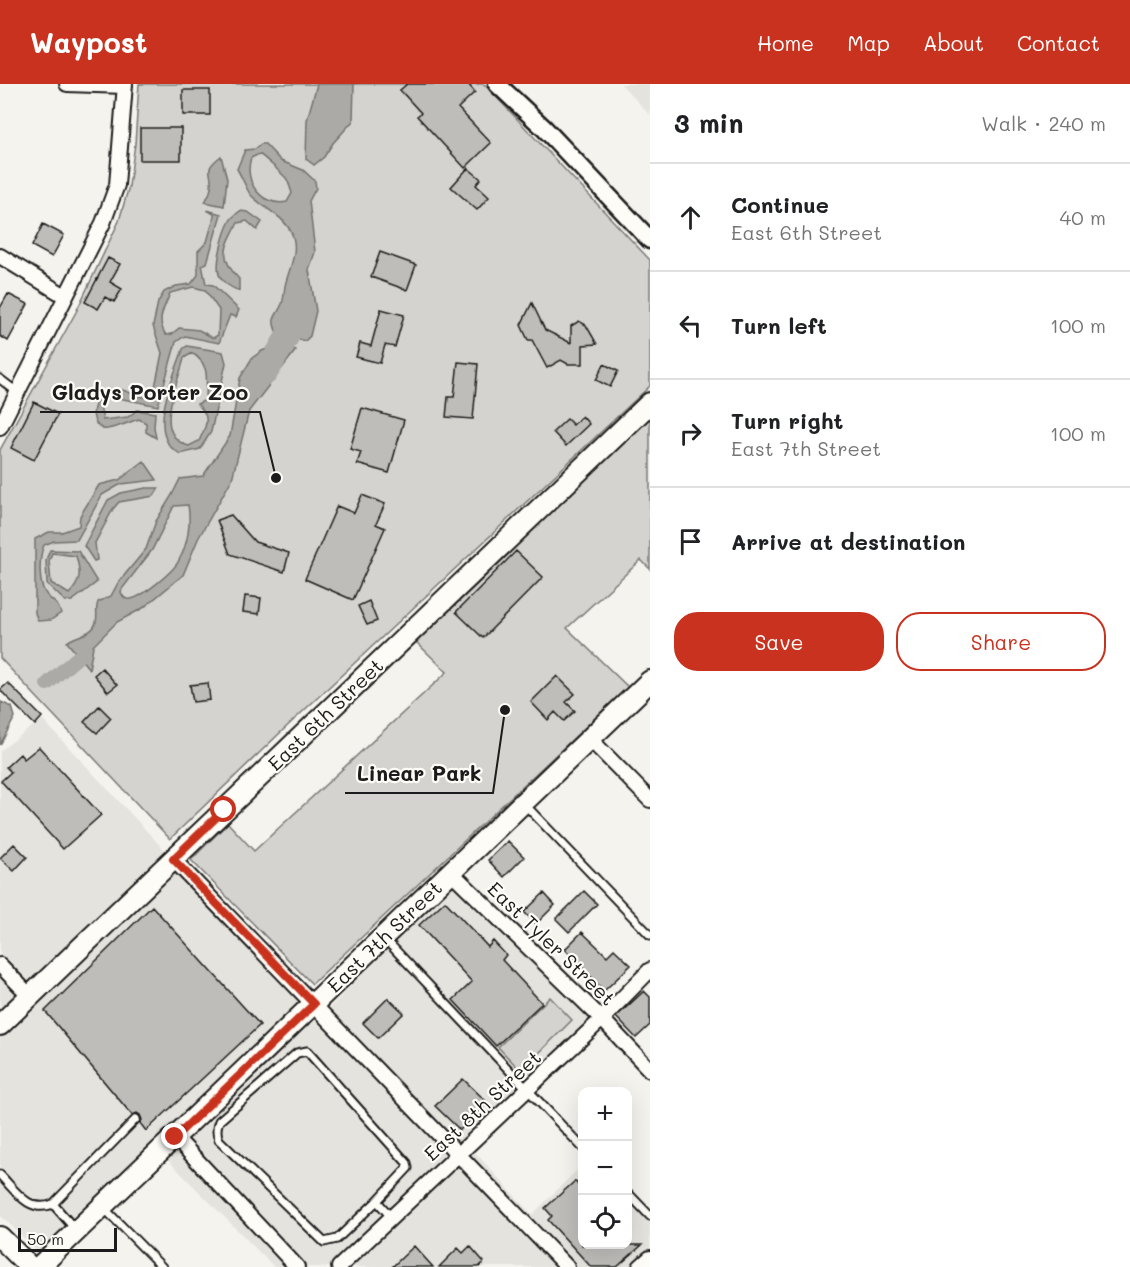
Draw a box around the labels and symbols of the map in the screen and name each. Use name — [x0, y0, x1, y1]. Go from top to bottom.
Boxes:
callout: Gladys Porter Zoo — [40, 373, 260, 412]
text: Gladys Porter Zoo — [52, 378, 248, 406]
street label: East 6th Street — [262, 652, 388, 776]
callout: Linear Park — [345, 754, 493, 793]
text: Linear Park — [357, 759, 481, 786]
route start — [210, 796, 236, 822]
street label: East 7th Street — [321, 875, 447, 997]
street label: East Tyler Street — [483, 875, 621, 1011]
street label: East 8th Street — [418, 1044, 546, 1166]
route end — [161, 1123, 187, 1149]
scale bar — [18, 1225, 117, 1252]

